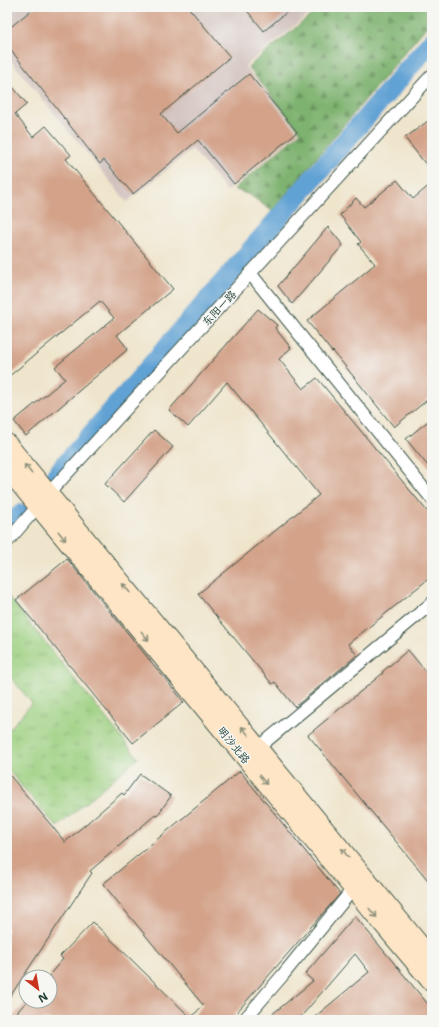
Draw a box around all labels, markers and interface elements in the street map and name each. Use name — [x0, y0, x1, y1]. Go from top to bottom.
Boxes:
street label: 东阳一路 — [199, 287, 240, 330]
one-way arrow — [23, 463, 32, 474]
one-way arrow — [58, 531, 67, 541]
one-way arrow — [122, 582, 130, 593]
one-way arrow — [141, 631, 150, 642]
street label: 明沙北路 — [214, 723, 253, 767]
one-way arrow — [240, 725, 249, 736]
one-way arrow — [259, 774, 268, 785]
one-way arrow — [341, 847, 349, 858]
one-way arrow — [368, 907, 377, 918]
north arrow — [18, 969, 58, 1009]
text: N — [35, 988, 50, 1006]

